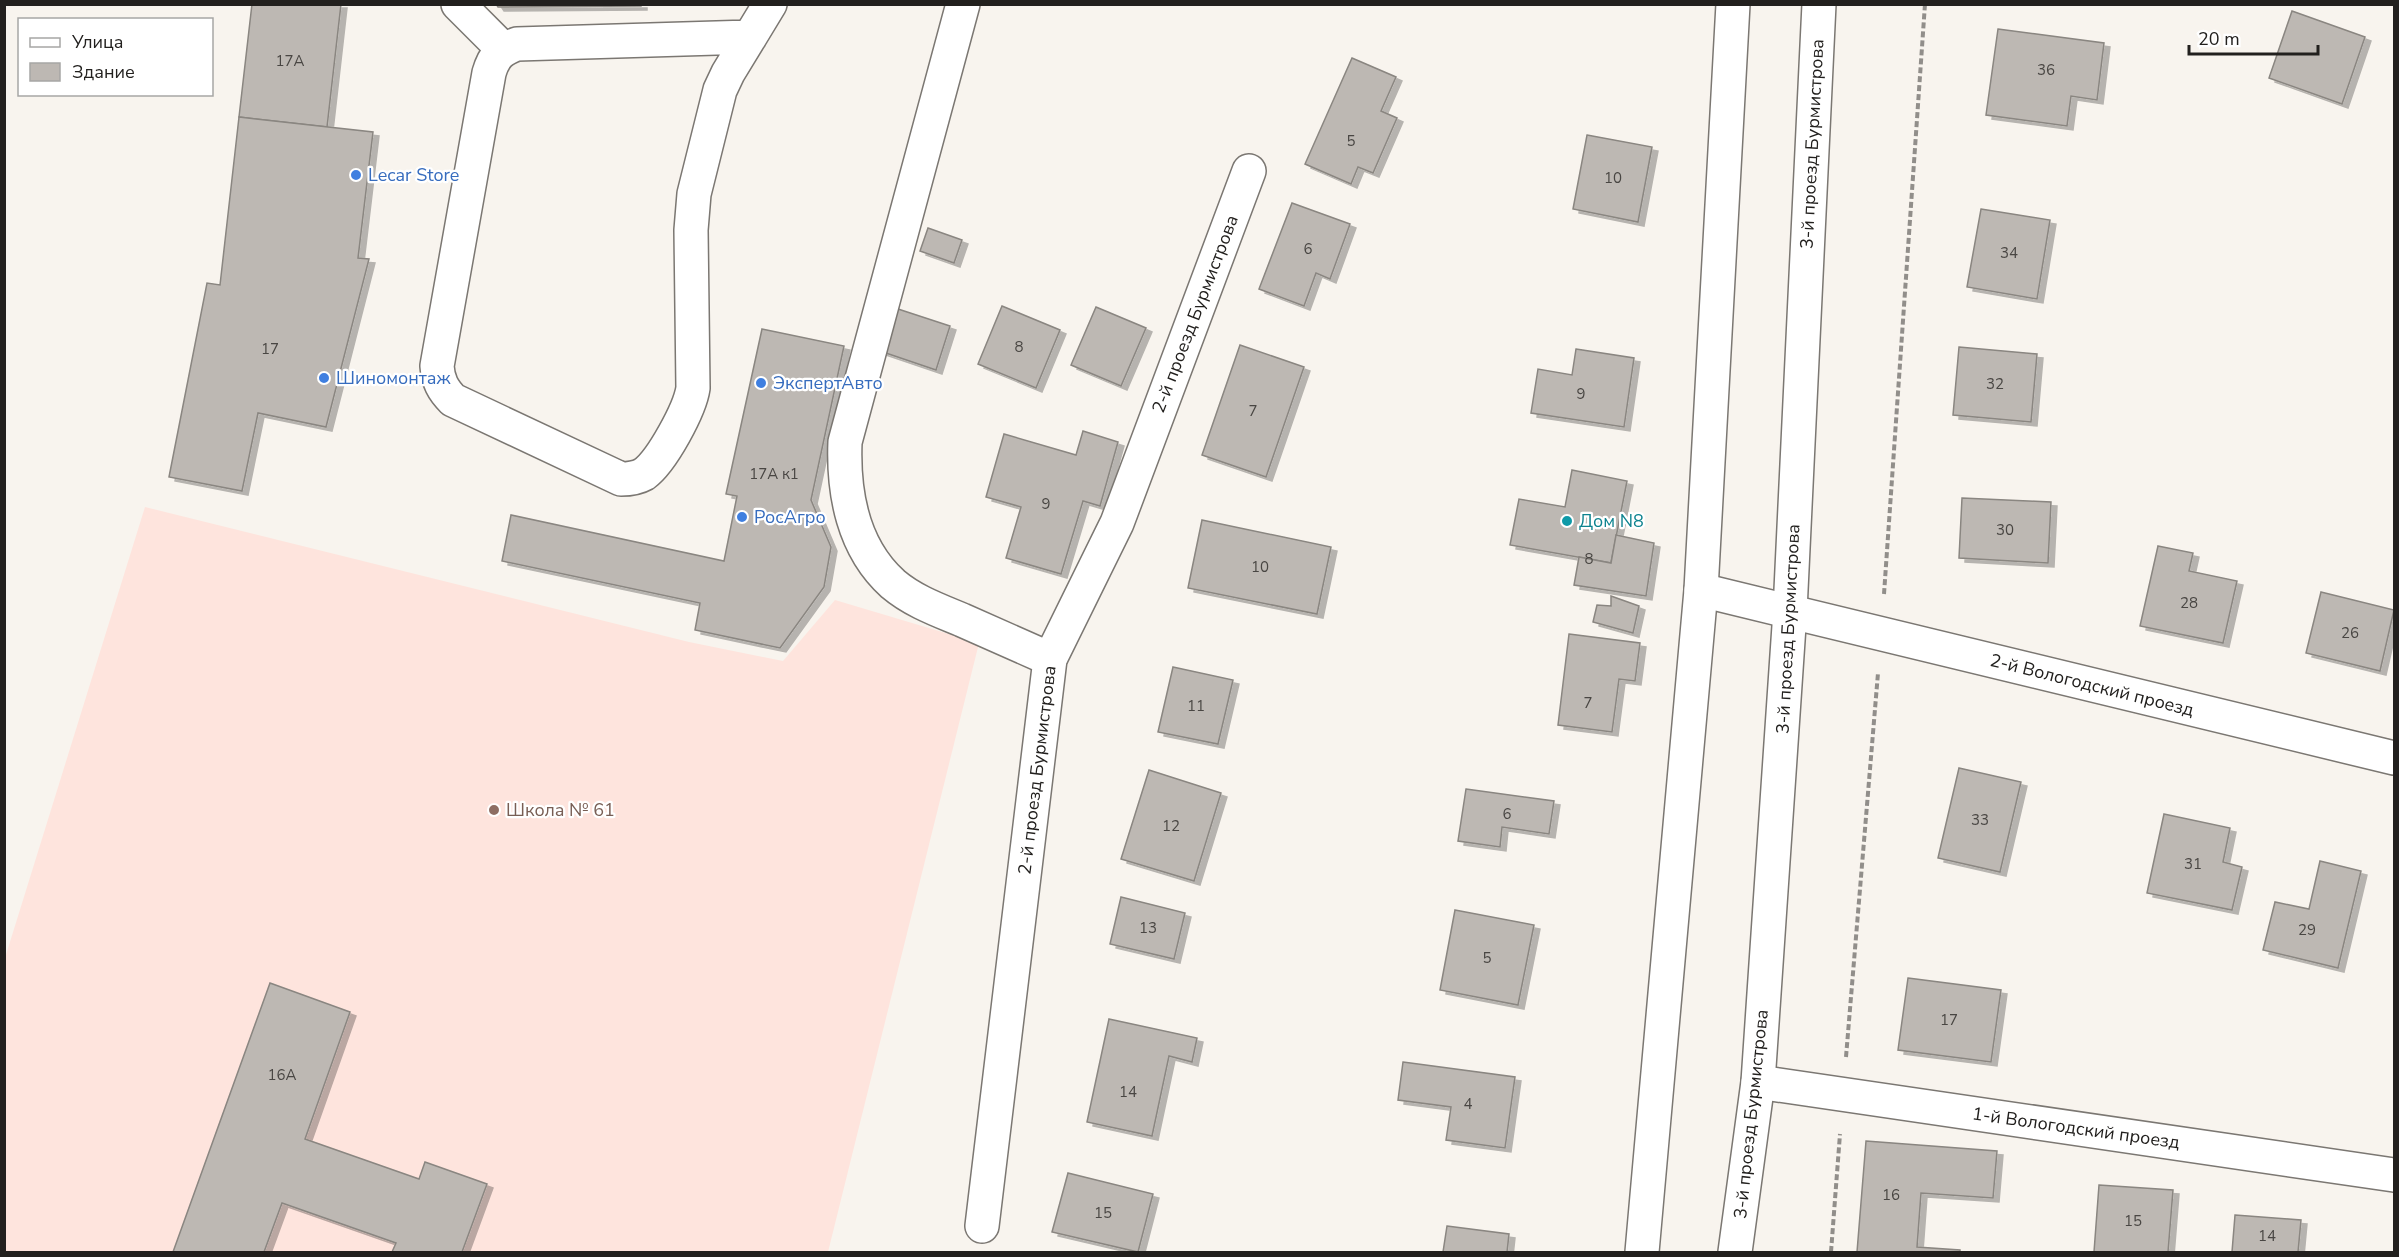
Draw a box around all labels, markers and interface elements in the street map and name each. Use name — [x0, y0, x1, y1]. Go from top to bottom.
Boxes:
legend — [18, 18, 213, 96]
scale bar — [2189, 18, 2318, 56]
text: 20 m — [2198, 27, 2240, 51]
text: Улица — [71, 30, 123, 54]
street label: 3-й проезд Бурмистрова — [1795, 38, 1829, 250]
house number: 17А — [276, 51, 305, 71]
text: Здание — [72, 60, 135, 84]
house number: 36 — [2037, 60, 2055, 80]
house number: 5 — [1346, 131, 1356, 151]
place label: Lecar Store — [368, 163, 459, 187]
marker: Lecar Store — [349, 168, 363, 182]
house number: 10 — [1604, 168, 1622, 188]
street label: 2-й проезд Бурмистрова — [1146, 211, 1244, 417]
house number: 6 — [1303, 239, 1313, 259]
house number: 34 — [2000, 243, 2018, 263]
house number: 8 — [1014, 337, 1024, 357]
house number: 17 — [261, 339, 279, 359]
place label: Шиномонтаж — [336, 366, 452, 390]
marker: Шиномонтаж — [317, 371, 331, 385]
place label: ЭкспертАвто — [773, 371, 883, 395]
house number: 32 — [1986, 374, 2004, 394]
marker: ЭкспертАвто — [754, 376, 768, 390]
house number: 9 — [1576, 384, 1586, 404]
house number: 7 — [1248, 401, 1258, 421]
house number: 17А к1 — [749, 464, 799, 484]
house number: 9 — [1041, 494, 1051, 514]
place label: РосАгро — [754, 505, 826, 529]
place label: Дом N8 — [1579, 509, 1644, 533]
marker: РосАгро — [735, 510, 749, 524]
marker: Дом N8 — [1560, 514, 1574, 528]
house number: 30 — [1996, 520, 2014, 540]
street label: 3-й проезд Бурмистрова — [1771, 523, 1805, 735]
house number: 8 — [1584, 549, 1594, 569]
house number: 10 — [1251, 557, 1269, 577]
house number: 28 — [2180, 593, 2198, 613]
house number: 26 — [2341, 623, 2359, 643]
street label: 2-й Вологодский проезд — [1987, 648, 2197, 722]
street label: 2-й проезд Бурмистрова — [1012, 664, 1062, 876]
house number: 7 — [1583, 693, 1593, 713]
house number: 11 — [1187, 696, 1205, 716]
place label: Школа № 61 — [506, 798, 615, 822]
marker: Школа № 61 — [487, 803, 501, 817]
house number: 6 — [1502, 804, 1512, 824]
house number: 33 — [1971, 810, 1989, 830]
house number: 12 — [1162, 816, 1180, 836]
house number: 31 — [2184, 854, 2202, 874]
house number: 13 — [1139, 918, 1157, 938]
house number: 29 — [2298, 920, 2316, 940]
house number: 5 — [1482, 948, 1492, 968]
street label: 3-й проезд Бурмистрова — [1728, 1008, 1774, 1220]
house number: 17 — [1940, 1010, 1958, 1030]
house number: 16А — [268, 1065, 297, 1085]
house number: 14 — [1119, 1082, 1137, 1102]
house number: 4 — [1463, 1094, 1473, 1114]
street label: 1-й Вологодский проезд — [1971, 1102, 2182, 1155]
house number: 16 — [1882, 1185, 1900, 1205]
house number: 15 — [1094, 1203, 1112, 1223]
house number: 15 — [2124, 1211, 2142, 1231]
house number: 14 — [2258, 1226, 2276, 1246]

